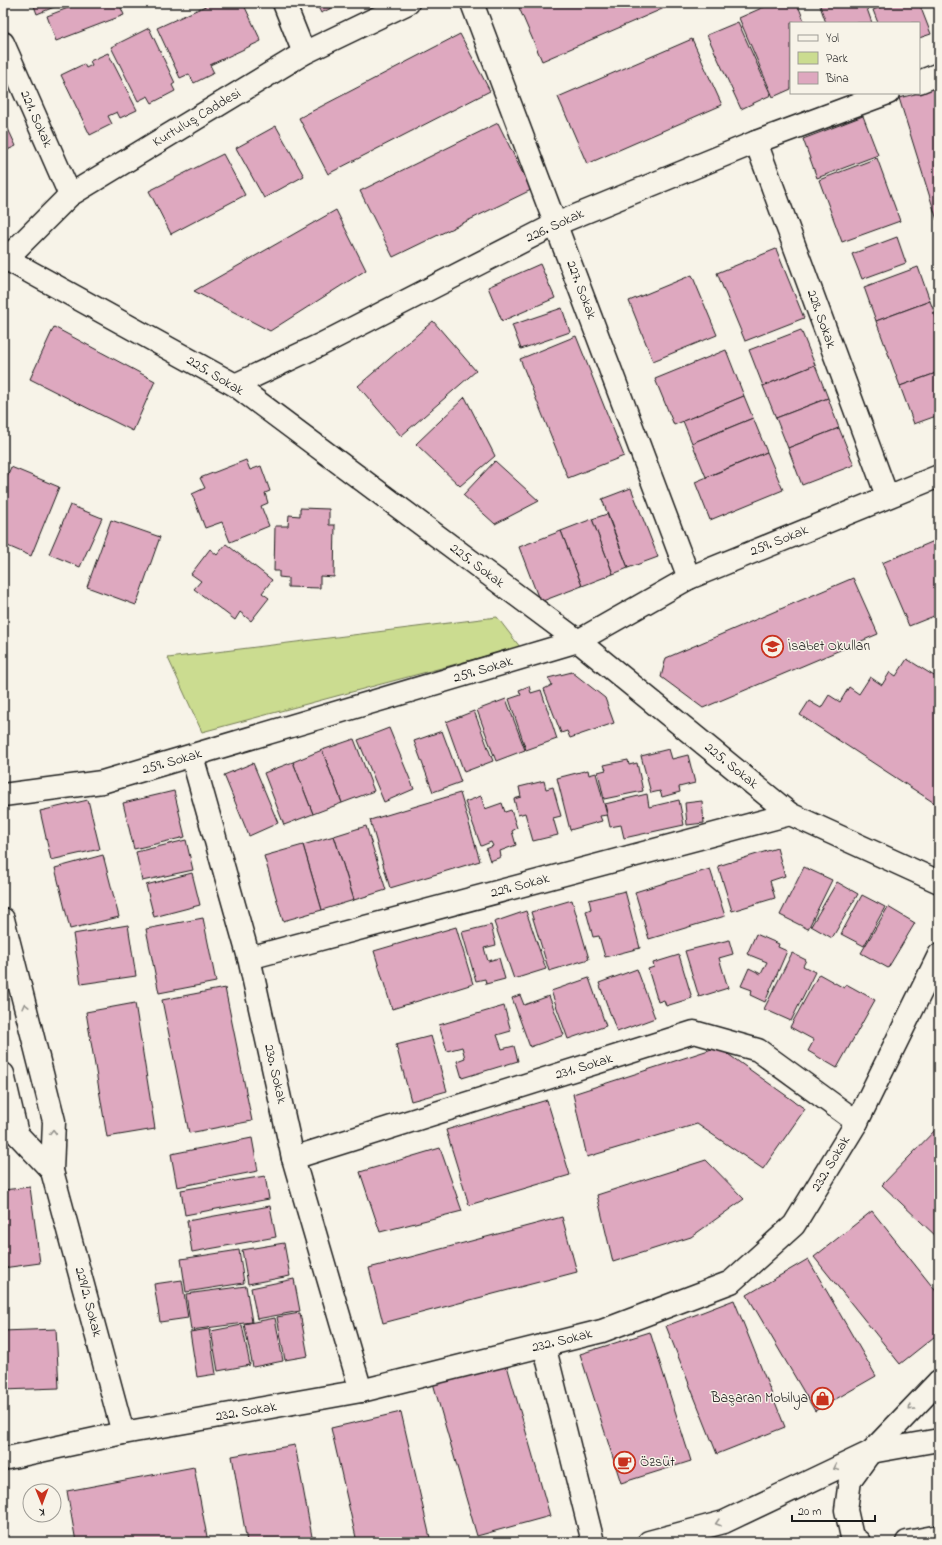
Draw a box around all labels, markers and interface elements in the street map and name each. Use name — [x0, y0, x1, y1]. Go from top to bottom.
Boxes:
legend — [790, 22, 920, 94]
text: Yol — [826, 30, 839, 48]
text: Park — [826, 50, 848, 68]
text: Bina — [825, 70, 849, 88]
street label: Kurtuluş Caddesi — [149, 83, 245, 153]
street label: 221. Sokak — [14, 87, 58, 152]
street label: 226. Sokak — [522, 203, 588, 249]
street label: 227. Sokak — [560, 257, 602, 323]
street label: 228. Sokak — [801, 287, 842, 352]
street label: 225. Sokak — [182, 351, 249, 402]
street label: 259. Sokak — [747, 519, 812, 562]
street label: 225. Sokak — [445, 538, 510, 594]
school or university icon: İsabet Okulları — [759, 633, 785, 659]
place label: İsabet Okulları — [788, 636, 870, 657]
street label: 259. Sokak — [451, 651, 516, 689]
street label: 225. Sokak — [700, 738, 763, 795]
street label: 259. Sokak — [140, 743, 205, 781]
street label: 229. Sokak — [488, 868, 553, 904]
one-way arrow — [21, 1003, 30, 1010]
street label: 230. Sokak — [258, 1042, 292, 1107]
street label: 231. Sokak — [553, 1048, 616, 1086]
one-way arrow — [49, 1129, 57, 1135]
street label: 232. Sokak — [806, 1131, 856, 1196]
street label: 229/2. Sokak — [69, 1265, 108, 1340]
street label: 232. Sokak — [530, 1323, 595, 1359]
shop icon: Başaran Mobilya — [810, 1385, 836, 1411]
place label: Başaran Mobilya — [710, 1388, 808, 1410]
street label: 232. Sokak — [214, 1396, 279, 1428]
one-way arrow — [909, 1403, 916, 1411]
cafe icon: Özsüt — [612, 1449, 638, 1475]
place label: Özsüt — [640, 1452, 675, 1473]
one-way arrow — [833, 1463, 840, 1471]
north arrow — [22, 1483, 62, 1523]
scale bar — [792, 1497, 875, 1523]
text: 20 m — [798, 1503, 821, 1521]
text: K — [39, 1504, 45, 1520]
one-way arrow — [715, 1518, 722, 1527]

